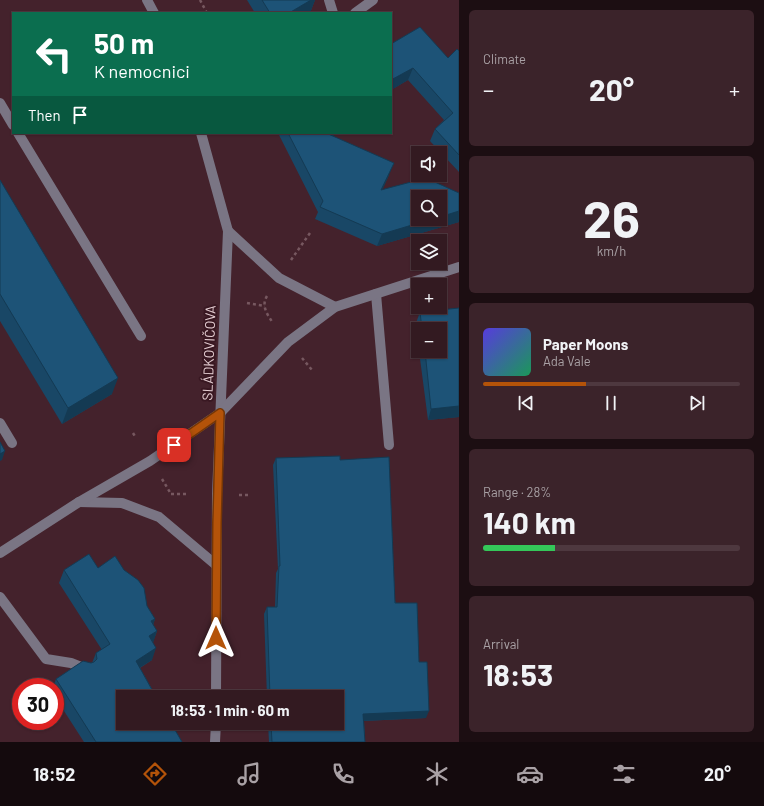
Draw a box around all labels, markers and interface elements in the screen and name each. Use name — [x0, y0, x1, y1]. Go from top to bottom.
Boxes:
text: 50 m — [94, 26, 154, 60]
icon: left — [28, 28, 80, 80]
text: Climate — [483, 51, 526, 67]
text: K nemocnici — [94, 60, 190, 82]
text: 20° — [589, 71, 634, 107]
text: − — [483, 76, 494, 102]
text: + — [729, 76, 740, 102]
icon: arrive — [69, 104, 91, 126]
text: Then — [28, 106, 61, 124]
map controls — [411, 146, 447, 358]
button: sound — [411, 146, 447, 182]
text: 26 — [583, 186, 640, 248]
button: search — [411, 190, 447, 226]
button: layers — [411, 234, 447, 270]
text: km/h — [597, 243, 626, 259]
button: + — [411, 278, 447, 314]
street label: SLÁDKOVIČOVA — [198, 305, 219, 401]
button: − — [411, 322, 447, 358]
text: Paper Moons — [543, 335, 628, 353]
text: Ada Vale — [543, 353, 591, 369]
icon: previous — [515, 392, 537, 414]
icon: pause — [600, 392, 622, 414]
icon: next — [686, 392, 708, 414]
pin — [157, 428, 191, 462]
icon: arrive — [163, 434, 185, 456]
text: Range · 28% — [483, 484, 551, 500]
text: 140 km — [483, 504, 576, 540]
position arrow — [195, 617, 237, 659]
text: Arrival — [483, 636, 519, 652]
text: 18:53 — [483, 656, 553, 692]
speed limit sign: 30 — [12, 678, 64, 730]
text: 18:53 · 1 min · 60 m — [170, 701, 290, 719]
icon: directions — [141, 760, 169, 788]
icon: music — [235, 760, 263, 788]
icon: phone — [329, 760, 357, 788]
icon: climate — [423, 760, 451, 788]
icon: car — [516, 760, 544, 788]
icon: filters — [610, 760, 638, 788]
text: 18:52 — [33, 763, 75, 785]
text: 20° — [704, 763, 731, 785]

